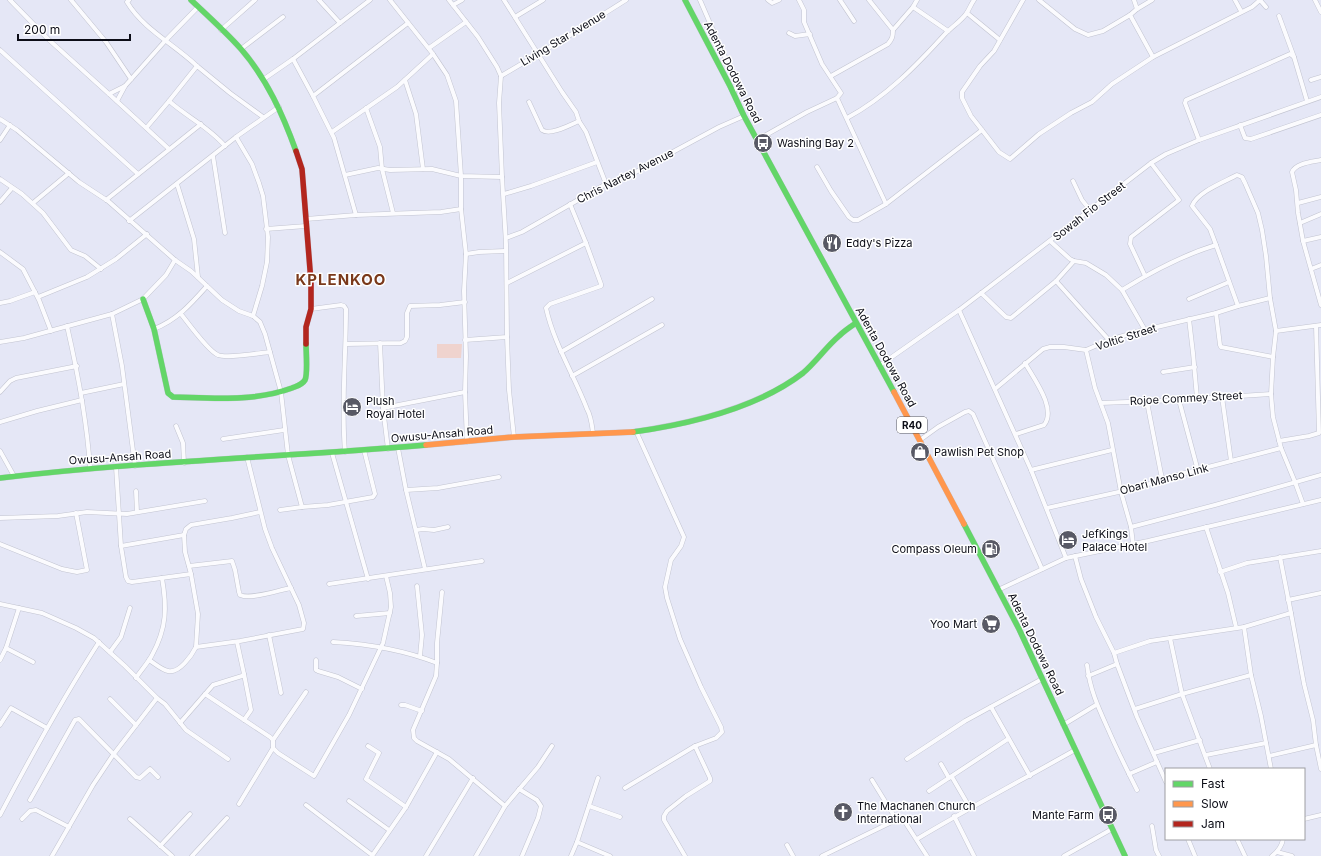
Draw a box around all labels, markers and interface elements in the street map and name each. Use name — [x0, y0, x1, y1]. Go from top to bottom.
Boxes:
street label: Living Star Avenue — [518, 7, 608, 69]
scale bar — [18, 16, 130, 42]
street label: Adenta Dodowa Road — [701, 19, 765, 125]
text: 200 m — [24, 22, 60, 37]
bus stop icon: Washing Bay 2 — [752, 132, 774, 154]
place label: Washing Bay 2 — [777, 136, 854, 150]
street label: Chris Nartey Avenue — [574, 146, 676, 206]
street label: Sowah Fio Street — [1050, 178, 1128, 244]
restaurant icon: Eddy's Pizza — [821, 232, 843, 254]
place label: Eddy's Pizza — [846, 236, 913, 250]
district label: KPLENKOO — [296, 270, 386, 289]
street label: Adenta Dodowa Road — [853, 304, 919, 410]
street label: Voltic Street — [1094, 320, 1159, 353]
street label: Rojoe Commey Street — [1129, 388, 1243, 408]
place label: Plush Royal Hotel — [366, 394, 425, 421]
hotel icon: Plush Royal Hotel — [341, 396, 363, 418]
road number: R40 — [897, 417, 927, 433]
street label: Owusu-Ansah Road — [390, 423, 494, 445]
shop icon: Pawlish Pet Shop — [909, 441, 931, 463]
place label: Pawlish Pet Shop — [934, 445, 1024, 459]
street label: Owusu-Ansah Road — [68, 446, 172, 468]
street label: Obari Manso Link — [1118, 460, 1210, 498]
place label: JefKings Palace Hotel — [1082, 527, 1147, 554]
hotel icon: JefKings Palace Hotel — [1057, 529, 1079, 551]
fuel station icon: Compass Oleum — [980, 538, 1002, 560]
place label: Compass Oleum — [891, 542, 977, 556]
street label: Adenta Dodowa Road — [1005, 590, 1067, 698]
supermarket icon: Yoo Mart — [980, 613, 1002, 635]
place label: Yoo Mart — [930, 617, 977, 631]
legend — [1165, 768, 1305, 840]
text: Fast — [1201, 776, 1225, 791]
text: Slow — [1201, 796, 1229, 811]
place label: The Machaneh Church International — [857, 799, 976, 826]
church icon: The Machaneh Church International — [832, 801, 854, 823]
bus stop icon: Mante Farm — [1097, 804, 1119, 826]
place label: Mante Farm — [1032, 808, 1094, 822]
text: Jam — [1201, 816, 1225, 831]

